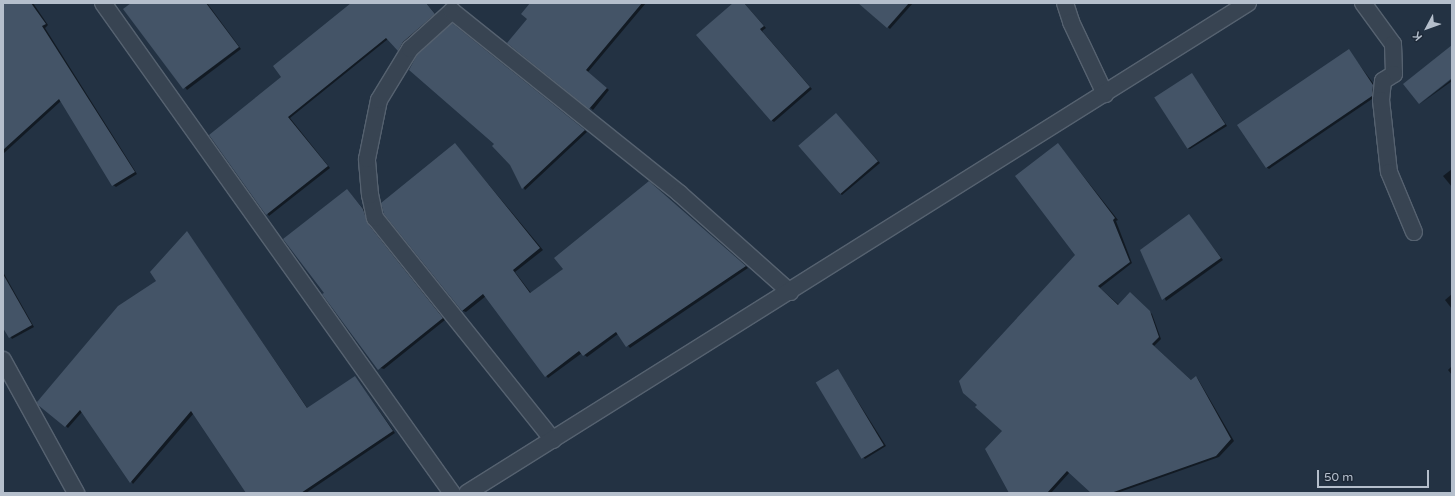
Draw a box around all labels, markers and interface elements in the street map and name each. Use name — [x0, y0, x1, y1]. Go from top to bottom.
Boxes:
north arrow — [1407, 8, 1447, 48]
text: K — [1410, 29, 1425, 43]
scale bar — [1319, 462, 1431, 488]
text: 50 m — [1324, 470, 1353, 484]

